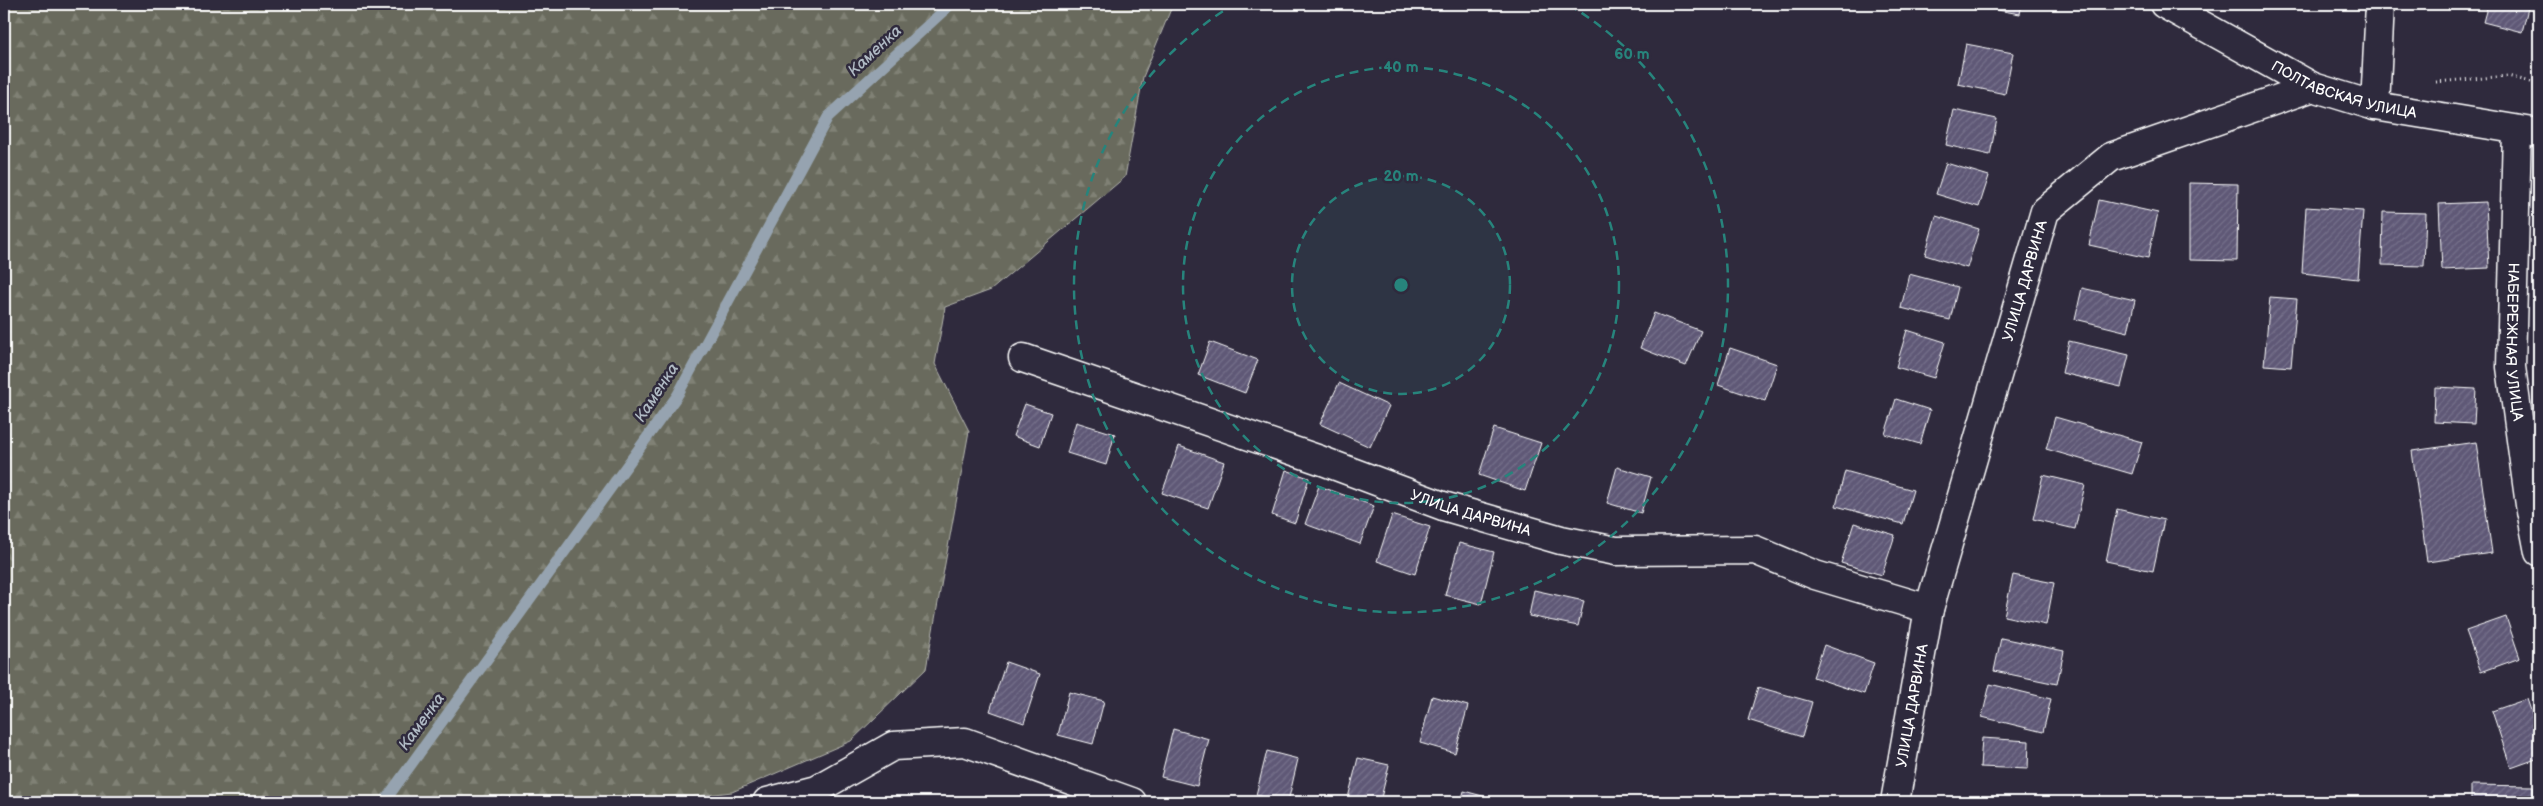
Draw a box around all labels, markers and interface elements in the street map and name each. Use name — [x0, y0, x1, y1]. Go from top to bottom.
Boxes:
water label: Каменка — [844, 21, 906, 81]
text: 60 m — [1614, 45, 1650, 64]
street label: ПОЛТАВСКАЯ УЛИЦА — [2268, 56, 2419, 122]
text: 40 m — [1383, 58, 1419, 77]
text: 20 m — [1384, 167, 1419, 186]
street label: УЛИЦА ДАРВИНА — [1998, 217, 2052, 343]
street label: НАБЕРЕЖНАЯ УЛИЦА — [2501, 262, 2528, 423]
centre of rings — [1392, 276, 1410, 294]
water label: Каменка — [631, 360, 683, 426]
street label: УЛИЦА ДАРВИНА — [1408, 485, 1534, 541]
street label: УЛИЦА ДАРВИНА — [1892, 641, 1932, 769]
water label: Каменка — [395, 690, 449, 754]

